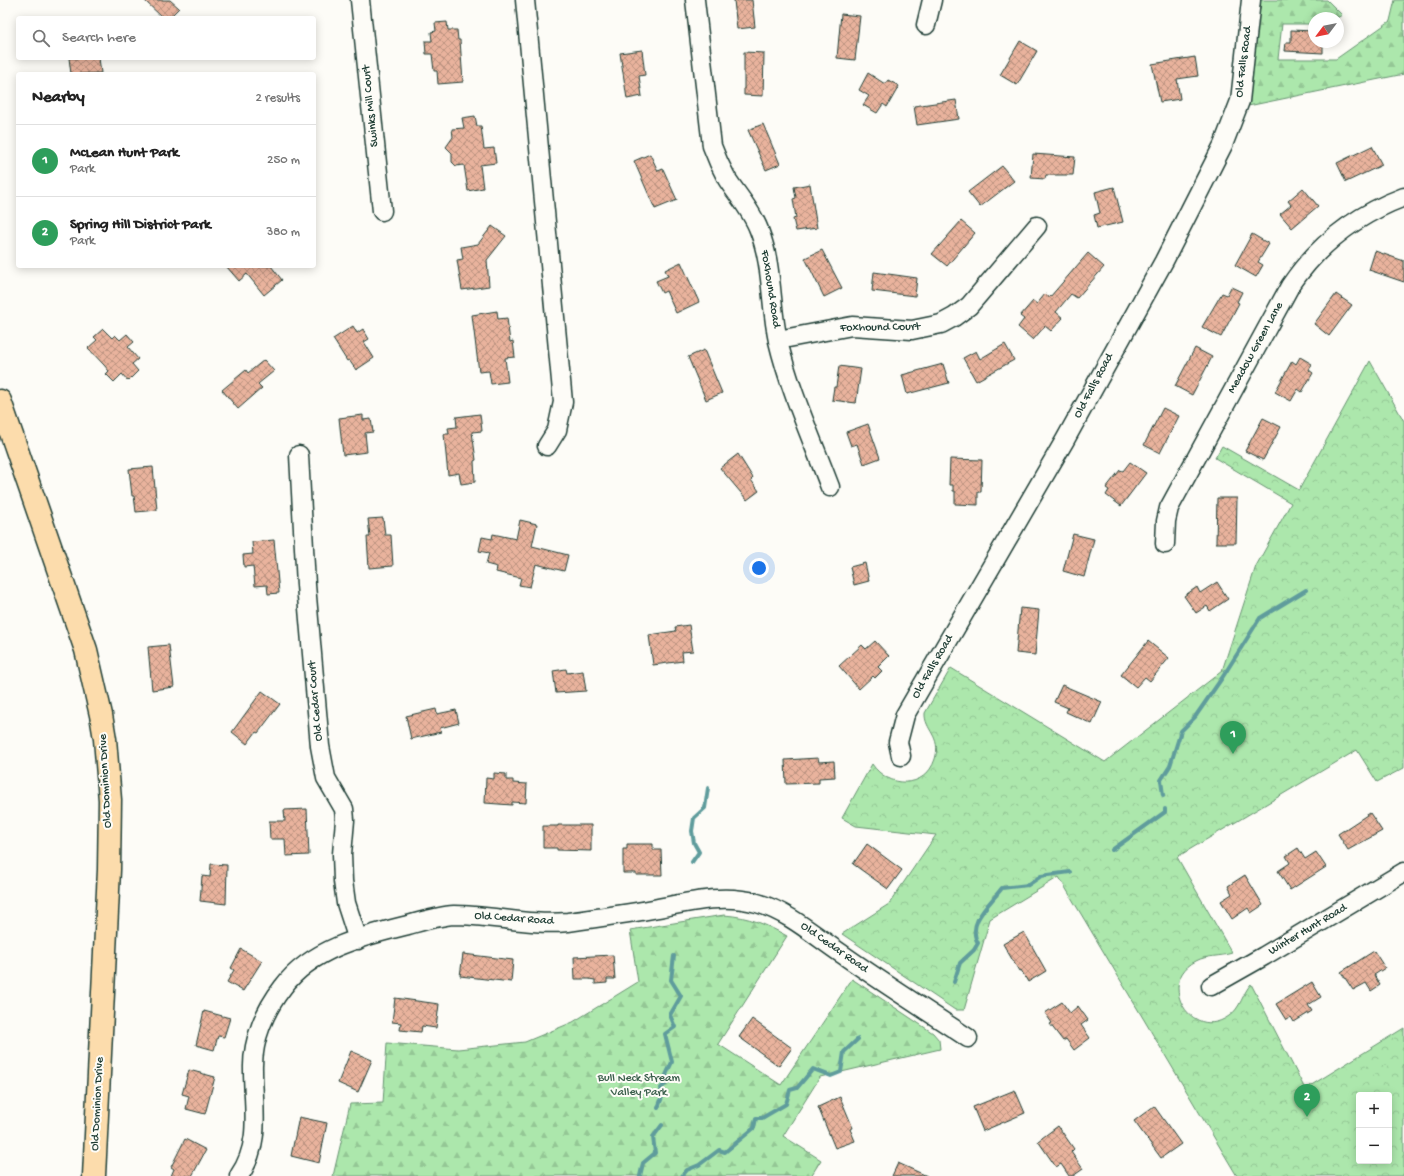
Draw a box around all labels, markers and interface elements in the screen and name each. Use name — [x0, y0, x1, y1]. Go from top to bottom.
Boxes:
north arrow — [1308, 12, 1344, 48]
search box — [16, 16, 316, 60]
street label: Old Falls Road — [1233, 25, 1255, 98]
icon: search — [30, 27, 52, 49]
text: Search here — [62, 29, 136, 47]
street label: Swinks Mill Court — [360, 63, 382, 148]
text: Nearby — [32, 88, 85, 108]
text: 2 results — [255, 91, 300, 106]
text: McLean Hunt Park — [70, 144, 179, 162]
text: 1 — [42, 153, 48, 168]
text: 250 m — [267, 153, 300, 168]
text: Park — [70, 162, 95, 177]
text: Spring Hill District Park — [70, 216, 211, 234]
text: 2 — [42, 225, 48, 240]
text: 380 m — [266, 225, 300, 240]
text: Park — [70, 234, 95, 249]
street label: Foxhound Road — [757, 248, 783, 330]
street label: Meadow Green Lane — [1225, 299, 1287, 396]
street label: Foxhound Court — [839, 320, 921, 336]
street label: Old Falls Road — [1071, 350, 1117, 421]
your location — [749, 558, 769, 578]
street label: Old Falls Road — [909, 632, 957, 701]
street label: Old Cedar Court — [305, 659, 326, 742]
pin: 1 — [1220, 721, 1246, 754]
street label: Old Dominion Drive — [97, 733, 115, 828]
street label: Winter Hunt Road — [1266, 901, 1350, 959]
street label: Old Cedar Road — [474, 909, 555, 929]
street label: Old Cedar Road — [797, 919, 871, 977]
street label: Old Dominion Drive — [89, 1056, 107, 1151]
park label: Bull Neck Stream Valley Park — [597, 1072, 681, 1100]
pin: 2 — [1294, 1084, 1320, 1117]
map controls — [1356, 1092, 1392, 1164]
button: + — [1356, 1092, 1392, 1128]
button: − — [1356, 1128, 1392, 1164]

